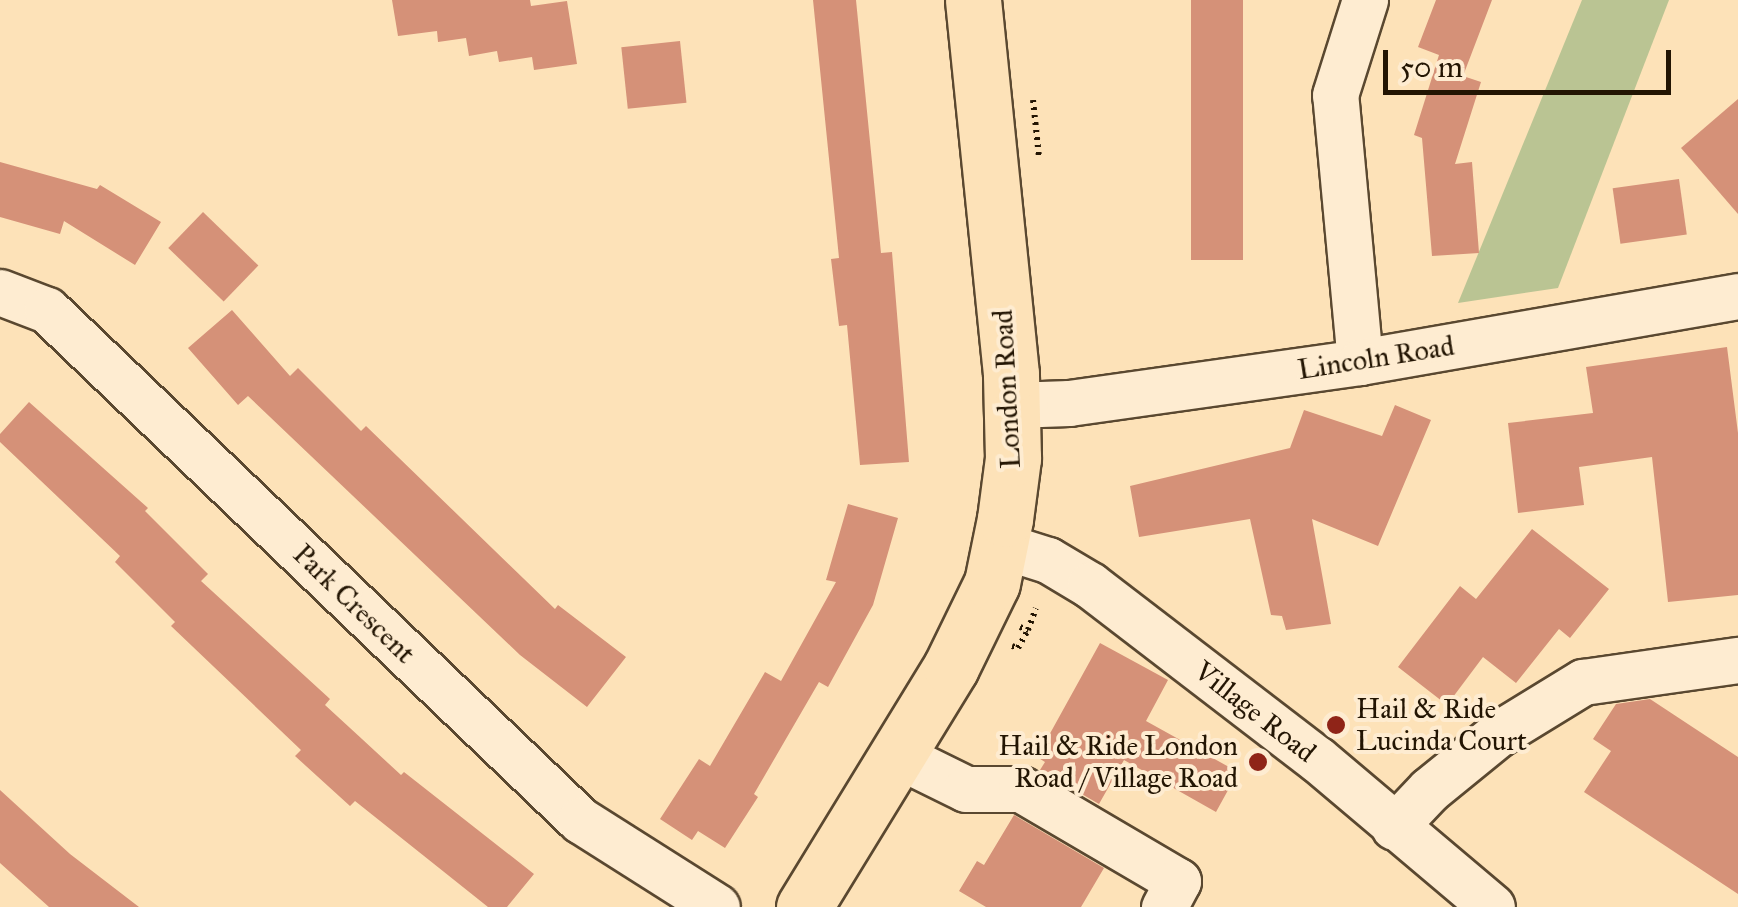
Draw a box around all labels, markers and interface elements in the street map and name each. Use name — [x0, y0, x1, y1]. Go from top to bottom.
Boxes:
scale bar — [1388, 30, 1676, 92]
text: 50 m — [1400, 49, 1463, 85]
street label: London Road — [986, 309, 1028, 469]
street label: Lincoln Road — [1295, 329, 1457, 387]
street label: Park Crescent — [286, 538, 422, 670]
street label: Village Road — [1188, 654, 1322, 770]
place label: Hail & Ride Lucinda Court — [1356, 692, 1527, 758]
marker: Hail & Ride Lucinda Court — [1325, 714, 1347, 736]
place label: Hail & Ride London Road / Village Road — [998, 729, 1238, 795]
marker: Hail & Ride London Road / Village Road — [1247, 751, 1269, 773]

